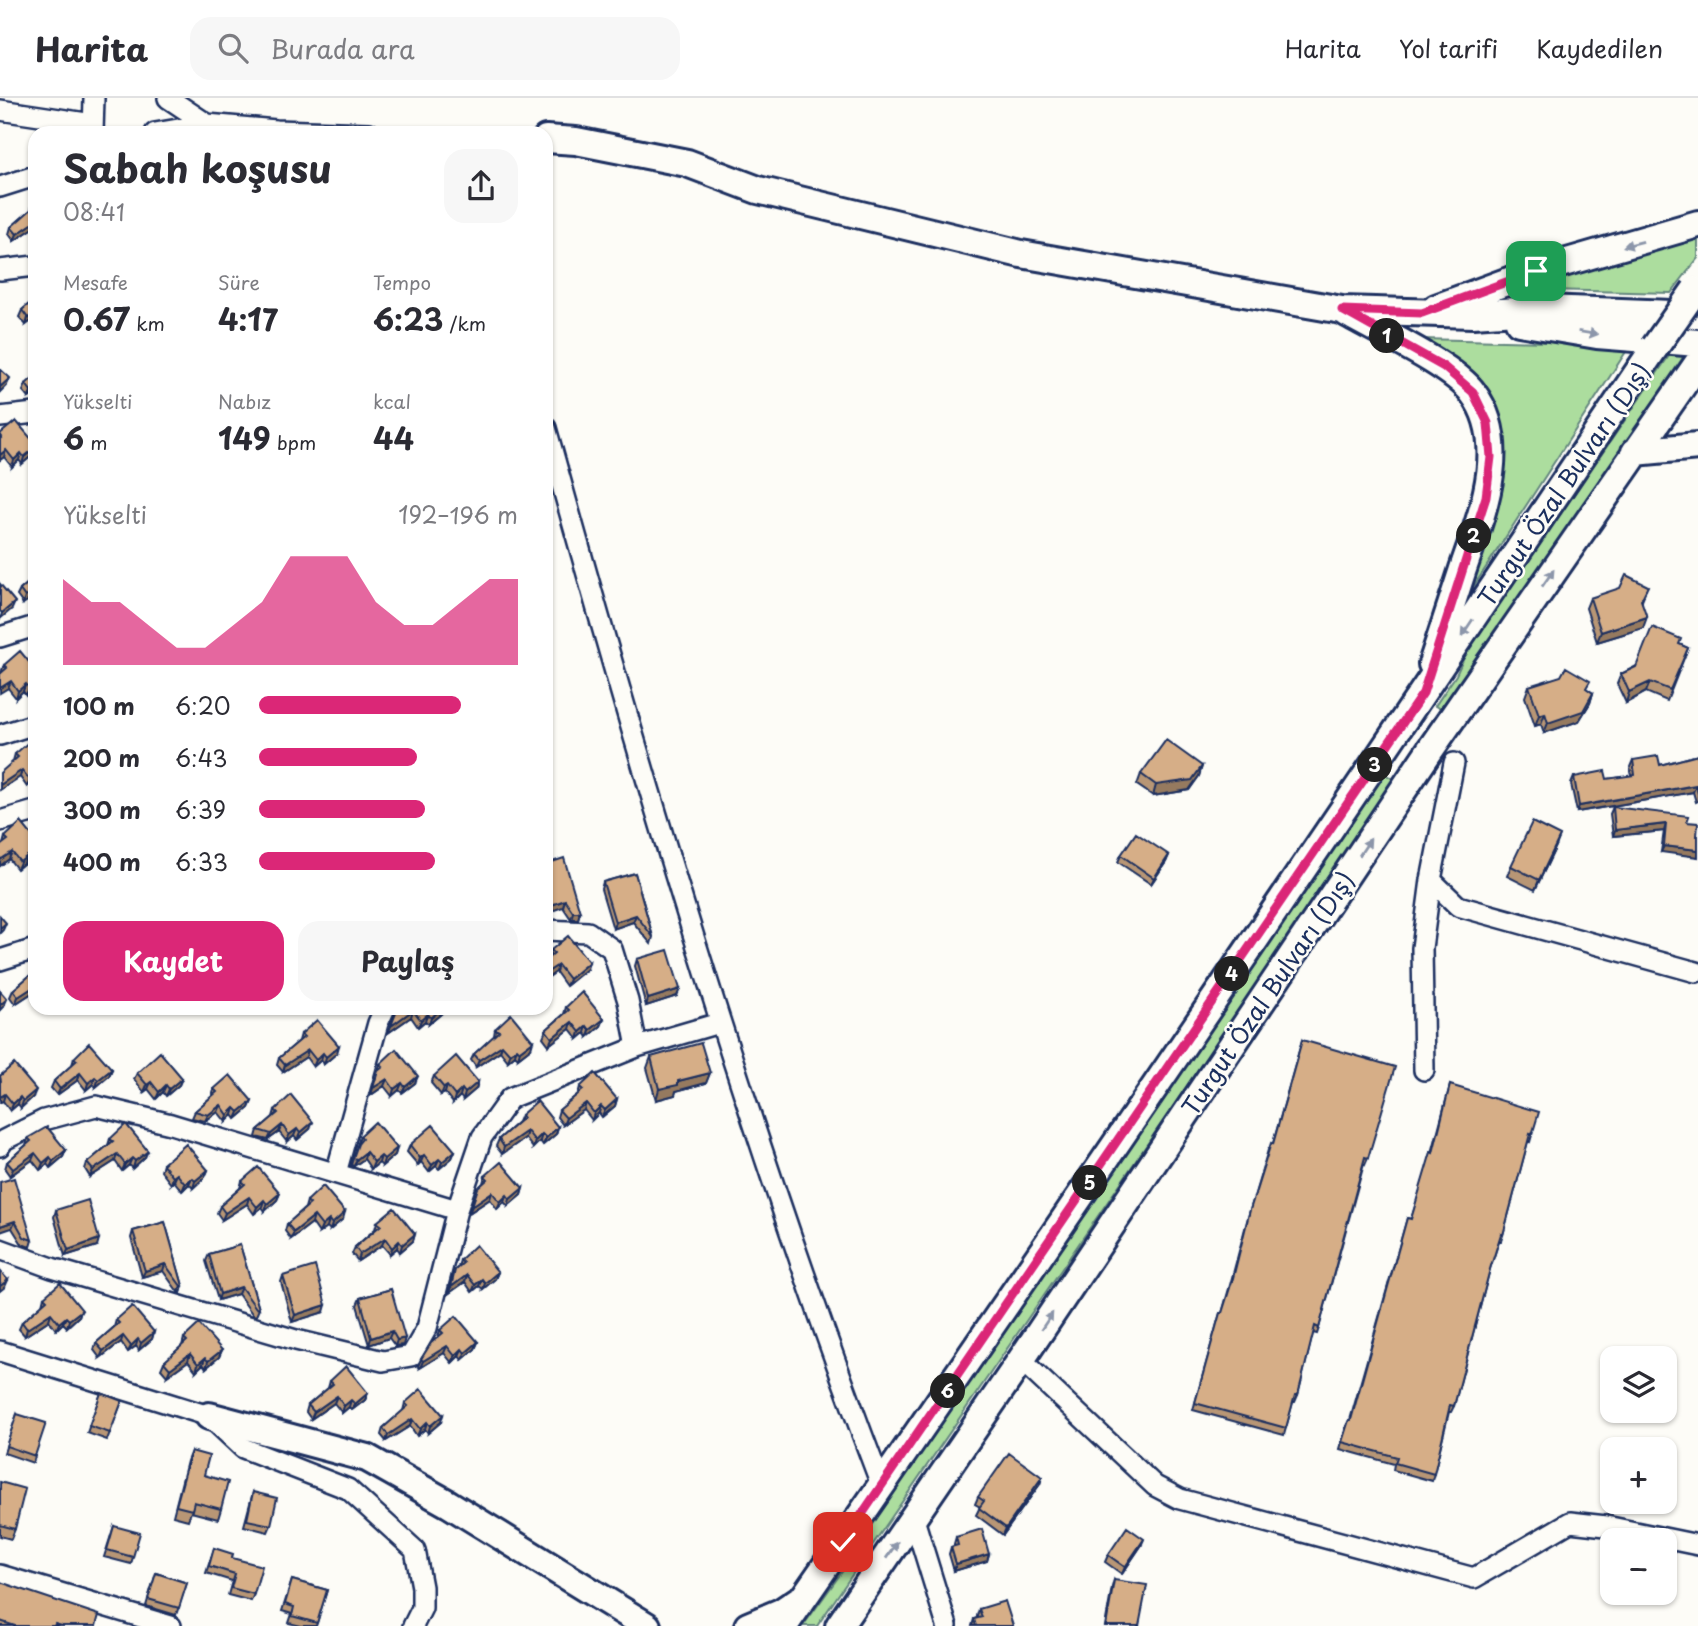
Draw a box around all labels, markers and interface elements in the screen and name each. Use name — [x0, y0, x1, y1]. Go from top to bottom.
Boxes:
search box — [190, 17, 680, 80]
text: Harita — [35, 23, 148, 73]
icon: search — [214, 29, 252, 67]
text: Burada ara — [270, 29, 415, 68]
text: Harita — [1285, 30, 1361, 66]
text: Yol tarifi — [1399, 30, 1498, 66]
text: Kaydedilen — [1536, 30, 1663, 66]
text: Sabah koşusu — [63, 139, 332, 196]
button: share — [444, 149, 518, 223]
text: 08:41 — [63, 194, 125, 229]
one-way arrow — [1622, 239, 1644, 250]
pin — [1506, 241, 1566, 301]
icon: arrive — [1517, 252, 1555, 290]
text: Mesafe — [63, 268, 128, 296]
text: Süre — [218, 268, 260, 296]
text: Tempo — [373, 268, 431, 296]
text: 0.67 — [63, 296, 130, 341]
text: 4:17 — [218, 296, 278, 341]
text: 6:23 — [373, 296, 443, 341]
text: km — [130, 309, 165, 337]
text: /km — [443, 309, 486, 337]
pin: 1 — [1370, 318, 1404, 354]
text: 1 — [1382, 321, 1391, 349]
one-way arrow — [1577, 328, 1599, 339]
street label: Turgut Özal Bulvarı (Dış) — [1468, 355, 1658, 613]
text: Yükselti — [63, 387, 132, 415]
text: Nabız — [218, 387, 271, 415]
text: kcal — [373, 387, 411, 415]
text: 6 — [63, 415, 84, 460]
text: 149 — [218, 415, 271, 460]
text: 44 — [373, 415, 414, 460]
text: m — [84, 428, 108, 456]
text: bpm — [271, 428, 316, 456]
text: Yükselti — [63, 497, 147, 532]
text: 192–196 m — [398, 497, 518, 532]
pin: 2 — [1456, 518, 1492, 554]
text: 2 — [1467, 521, 1480, 549]
one-way arrow — [1541, 569, 1555, 587]
one-way arrow — [1460, 618, 1473, 638]
text: 100 m — [63, 688, 135, 723]
text: 6:20 — [175, 688, 231, 723]
text: 200 m — [63, 740, 140, 775]
text: 6:43 — [175, 740, 228, 775]
pin: 3 — [1358, 748, 1392, 782]
text: 3 — [1368, 750, 1381, 778]
text: 300 m — [63, 792, 141, 827]
text: 6:39 — [175, 792, 226, 827]
one-way arrow — [1358, 838, 1372, 856]
text: 400 m — [63, 844, 141, 879]
text: 6:33 — [175, 844, 228, 879]
street label: Turgut Özal Bulvarı (Dış) — [1172, 864, 1362, 1122]
button: Kaydet — [63, 921, 284, 1001]
button: Paylaş — [298, 921, 518, 1001]
pin: 4 — [1214, 956, 1250, 992]
text: 4 — [1225, 959, 1238, 987]
pin: 5 — [1072, 1166, 1108, 1200]
text: 5 — [1083, 1168, 1096, 1196]
one-way arrow — [1041, 1311, 1054, 1331]
map controls — [1600, 1346, 1677, 1605]
button: layers — [1600, 1346, 1677, 1423]
pin: 6 — [930, 1374, 965, 1408]
text: 6 — [941, 1376, 954, 1404]
button: + — [1600, 1437, 1677, 1514]
pin — [813, 1512, 873, 1572]
icon: check — [824, 1523, 862, 1561]
button: − — [1600, 1528, 1677, 1605]
one-way arrow — [885, 1541, 899, 1559]

